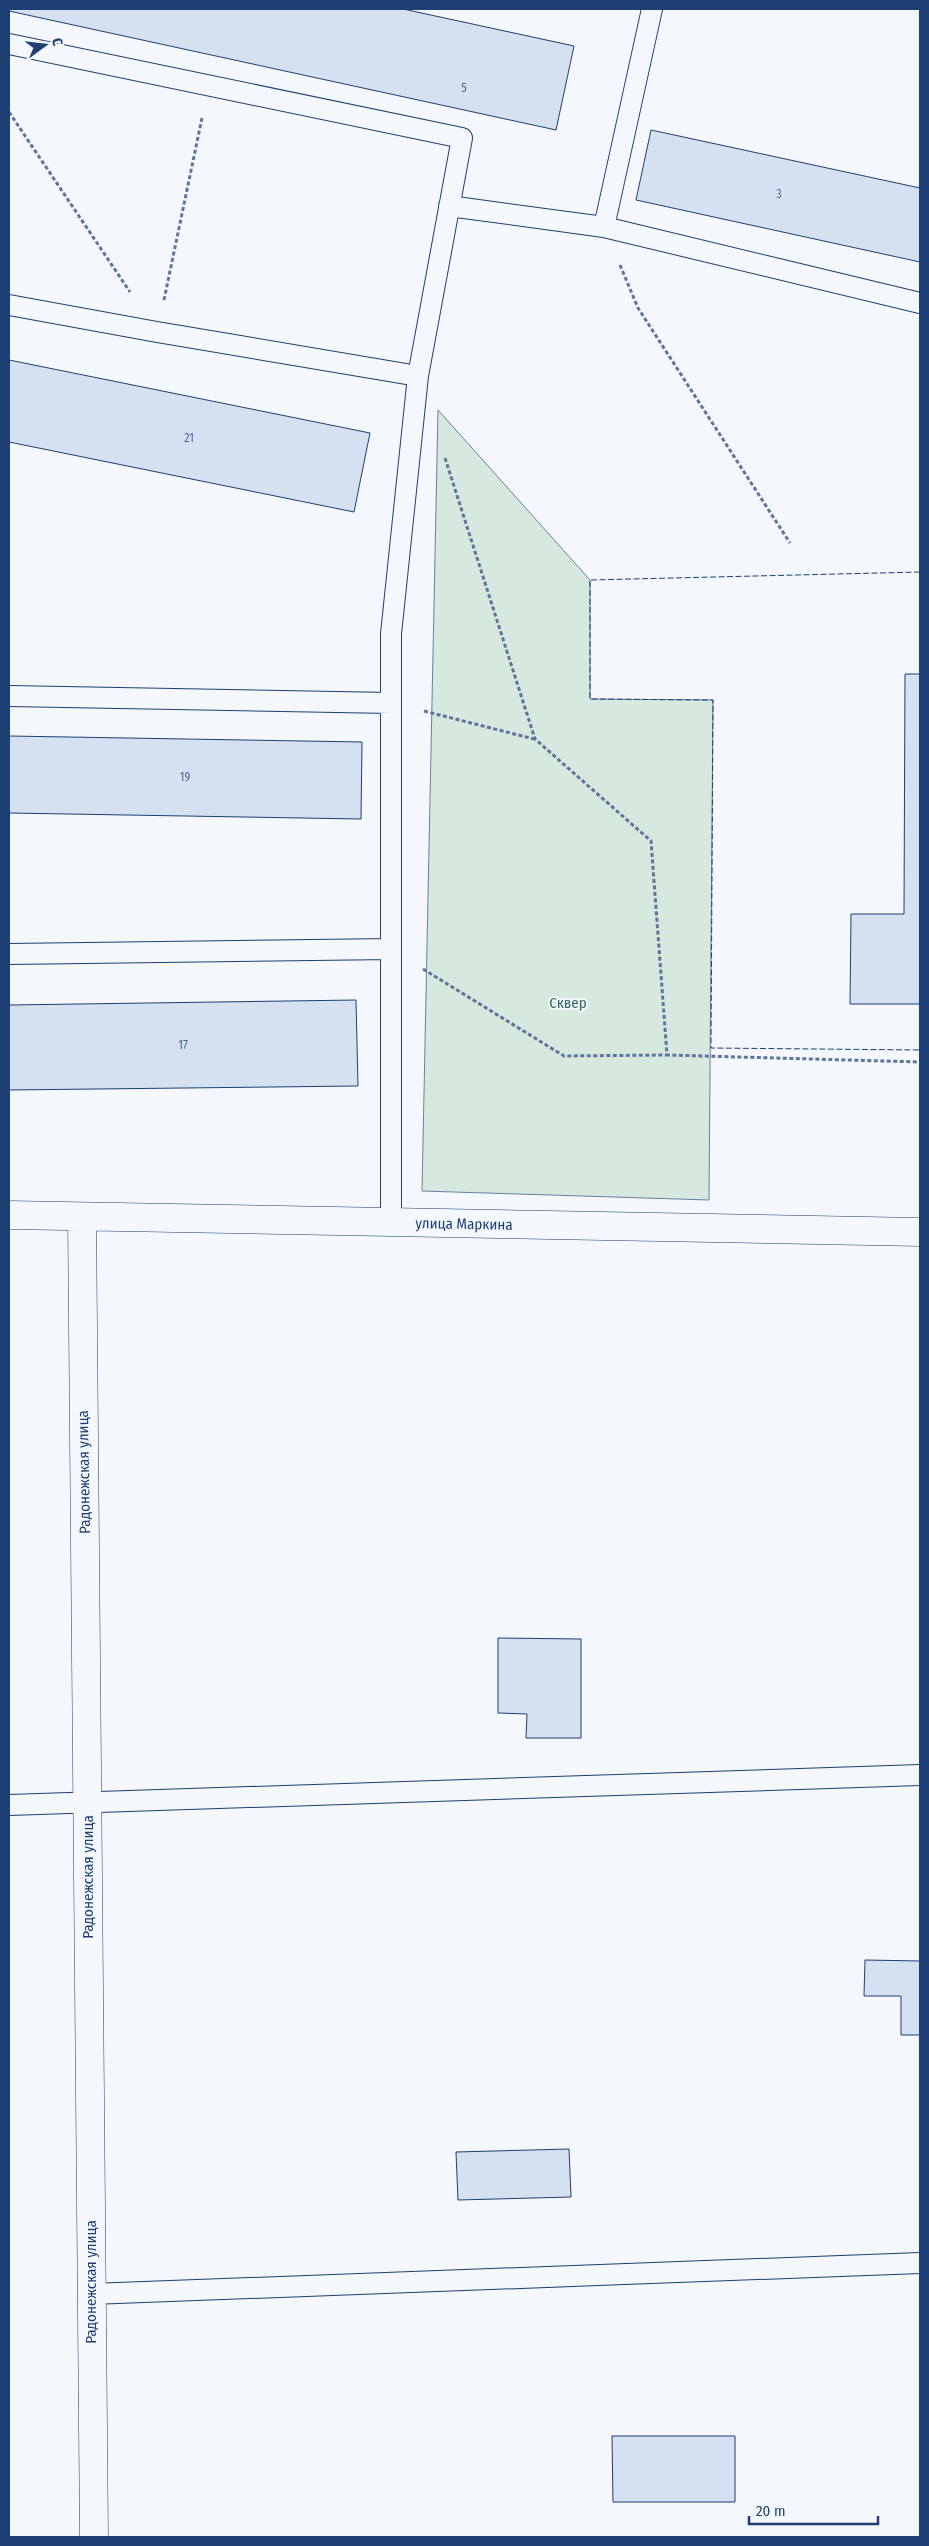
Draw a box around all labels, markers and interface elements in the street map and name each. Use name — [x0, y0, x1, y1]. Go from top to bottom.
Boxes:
north arrow — [20, 20, 70, 70]
text: С — [48, 36, 66, 48]
house number: 5 — [461, 81, 467, 95]
house number: 3 — [776, 187, 782, 201]
house number: 21 — [184, 431, 194, 445]
house number: 19 — [180, 770, 190, 784]
park label: Сквер — [549, 994, 587, 1012]
house number: 17 — [178, 1038, 188, 1052]
street label: улица Маркина — [415, 1214, 513, 1234]
street label: Радонежская улица — [74, 1410, 94, 1534]
street label: Радонежская улица — [79, 1815, 97, 1939]
street label: Радонежская улица — [82, 2220, 100, 2344]
scale bar — [749, 2494, 878, 2526]
text: 20 m — [756, 2502, 786, 2520]

